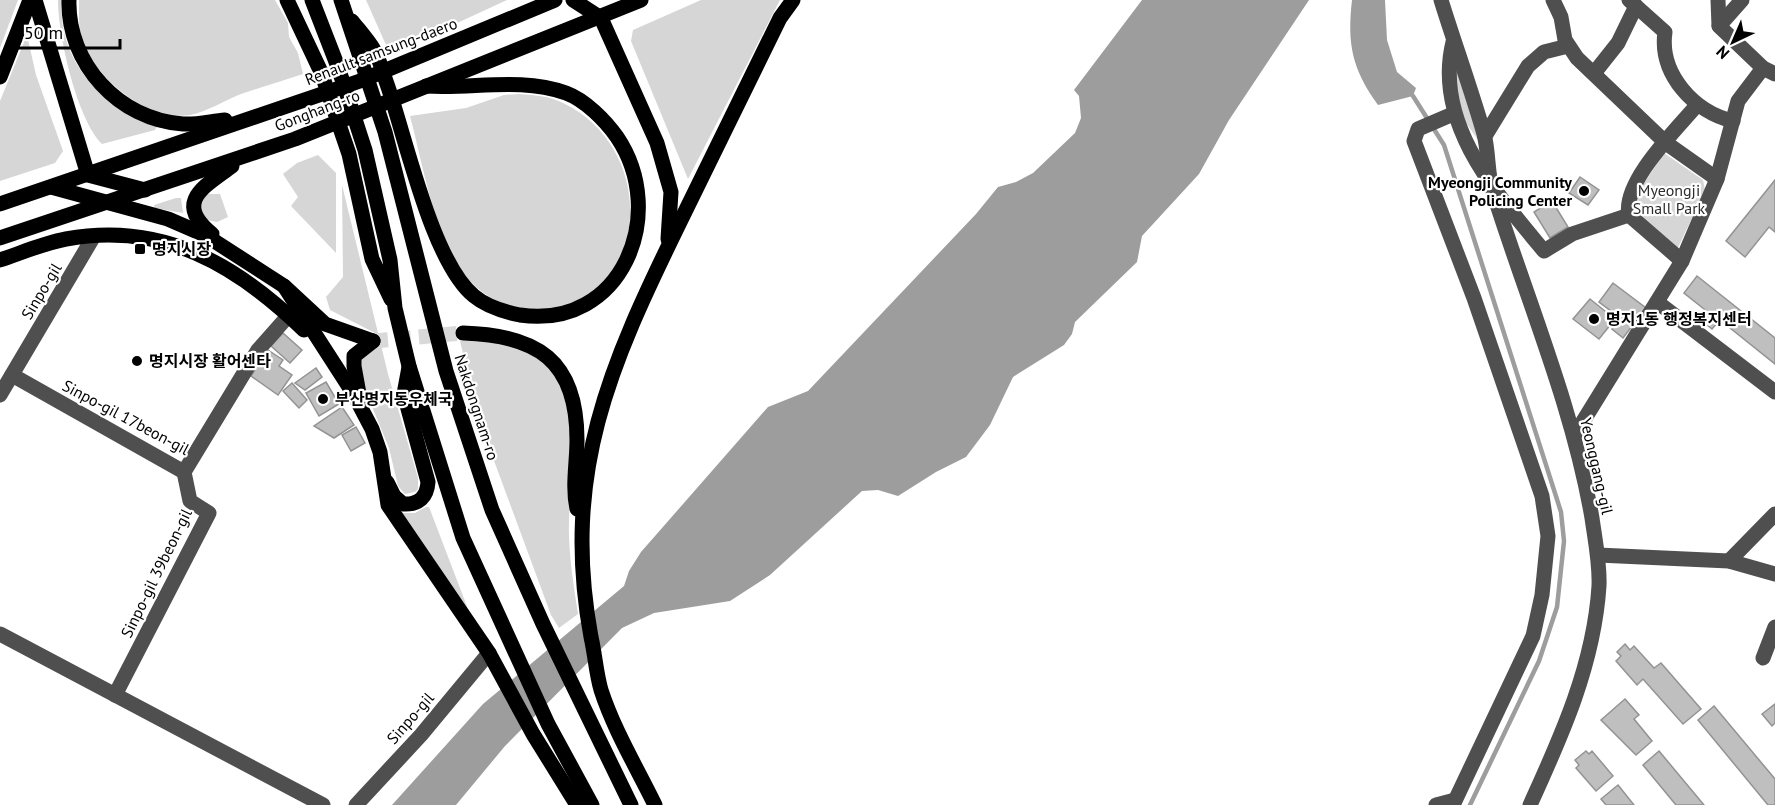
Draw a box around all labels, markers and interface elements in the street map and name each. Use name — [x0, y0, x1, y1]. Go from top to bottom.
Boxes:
scale bar — [15, 12, 120, 50]
north arrow — [1703, 12, 1763, 72]
street label: Renault samsung-daero — [302, 13, 460, 89]
text: 50 m — [24, 21, 63, 44]
text: N — [1712, 42, 1733, 64]
street label: Gonghang-ro — [272, 85, 362, 135]
place label: Myeongji Community Policing Center — [1428, 172, 1572, 210]
park label: Myeongji Small Park — [1633, 180, 1706, 218]
marker: Myeongji Community Policing Center — [1577, 184, 1591, 198]
place label: 명지시장 — [152, 239, 211, 259]
marker: 명지시장 — [133, 242, 147, 256]
street label: Sinpo-gil — [16, 259, 66, 323]
place label: 명지1동 행정복지센터 — [1606, 309, 1752, 329]
marker: 명지1동 행정복지센터 — [1587, 312, 1601, 326]
place label: 명지시장 활어센타 — [149, 351, 271, 371]
street label: Nakdongnam-ro — [450, 351, 504, 463]
marker: 명지시장 활어센타 — [130, 354, 144, 368]
street label: Sinpo-gil 17beon-gil — [59, 375, 193, 459]
place label: 부산명지동우체국 — [335, 389, 453, 409]
marker: 부산명지동우체국 — [316, 392, 330, 406]
street label: Yeonggang-gil — [1576, 416, 1618, 517]
street label: Sinpo-gil 39beon-gil — [116, 505, 196, 641]
street label: Sinpo-gil — [382, 688, 438, 748]

